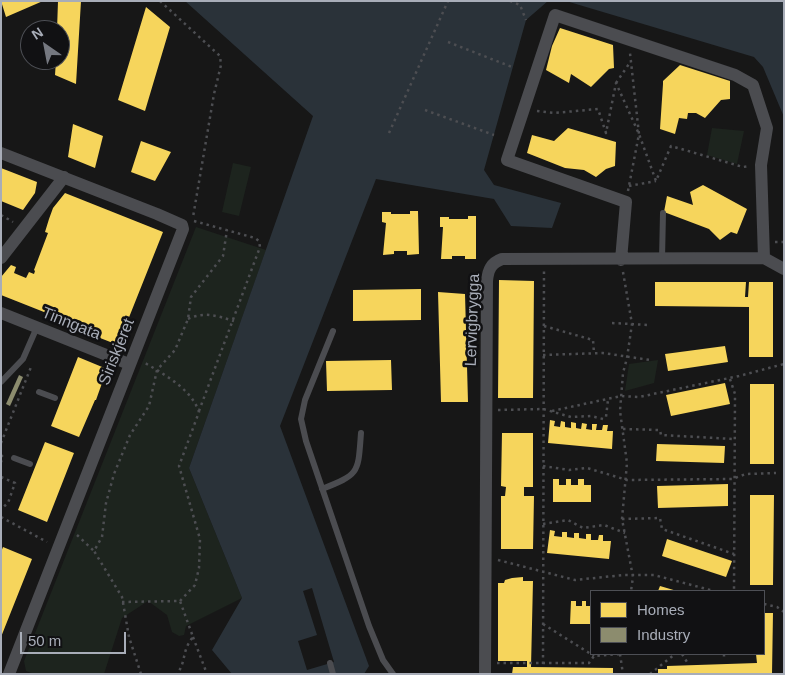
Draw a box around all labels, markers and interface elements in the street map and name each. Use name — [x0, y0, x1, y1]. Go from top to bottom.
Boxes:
north arrow — [20, 20, 70, 70]
text: N — [29, 24, 46, 43]
street label: Lervigbrygga — [462, 273, 484, 367]
street label: Tinngata — [39, 304, 103, 344]
street label: Siriskjeret — [95, 316, 139, 388]
legend — [590, 590, 765, 655]
text: Homes — [637, 601, 685, 618]
scale bar — [22, 622, 129, 654]
text: Industry — [637, 626, 690, 643]
text: 50 m — [28, 632, 61, 649]

